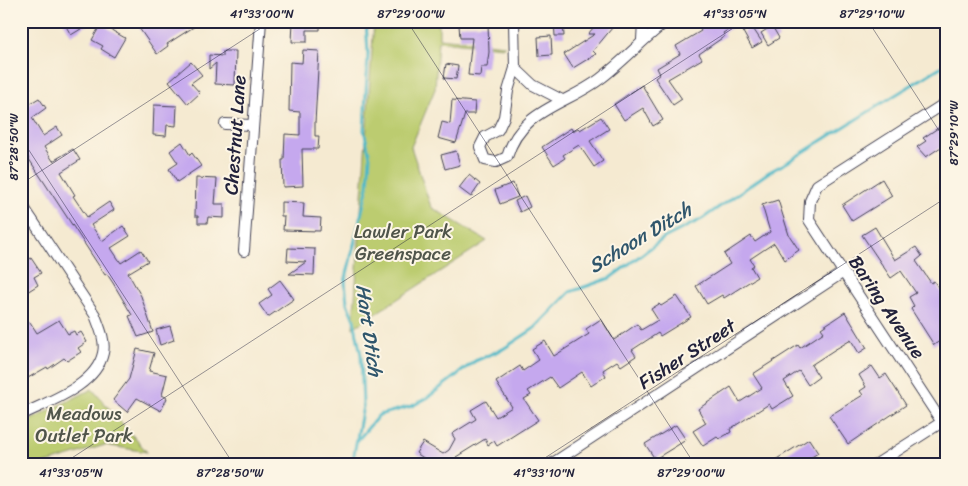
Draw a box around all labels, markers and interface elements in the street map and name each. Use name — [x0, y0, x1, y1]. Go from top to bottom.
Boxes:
text: 41°33'00"N — [230, 3, 295, 25]
text: 87°29'00"W — [377, 3, 445, 25]
text: 41°33'05"N — [703, 3, 768, 25]
text: 87°29'10"W — [840, 3, 905, 25]
street label: Chestnut Lane — [214, 74, 256, 196]
text: 87°29'10"W — [943, 100, 965, 165]
text: 87°28'50"W — [3, 113, 25, 181]
water label: Schoon Ditch — [581, 192, 700, 283]
park label: Lawler Park Greenspace — [354, 215, 452, 270]
street label: Baring Avenue — [840, 248, 934, 366]
water label: Hart Dtich — [345, 282, 393, 381]
street label: Fisher Street — [631, 309, 744, 398]
park label: Meadows Outlet Park — [35, 397, 133, 452]
text: 41°33'05"N — [39, 462, 104, 484]
text: 87°28'50"W — [197, 462, 264, 484]
text: 41°33'10"N — [513, 462, 575, 484]
text: 87°29'00"W — [657, 462, 725, 484]

